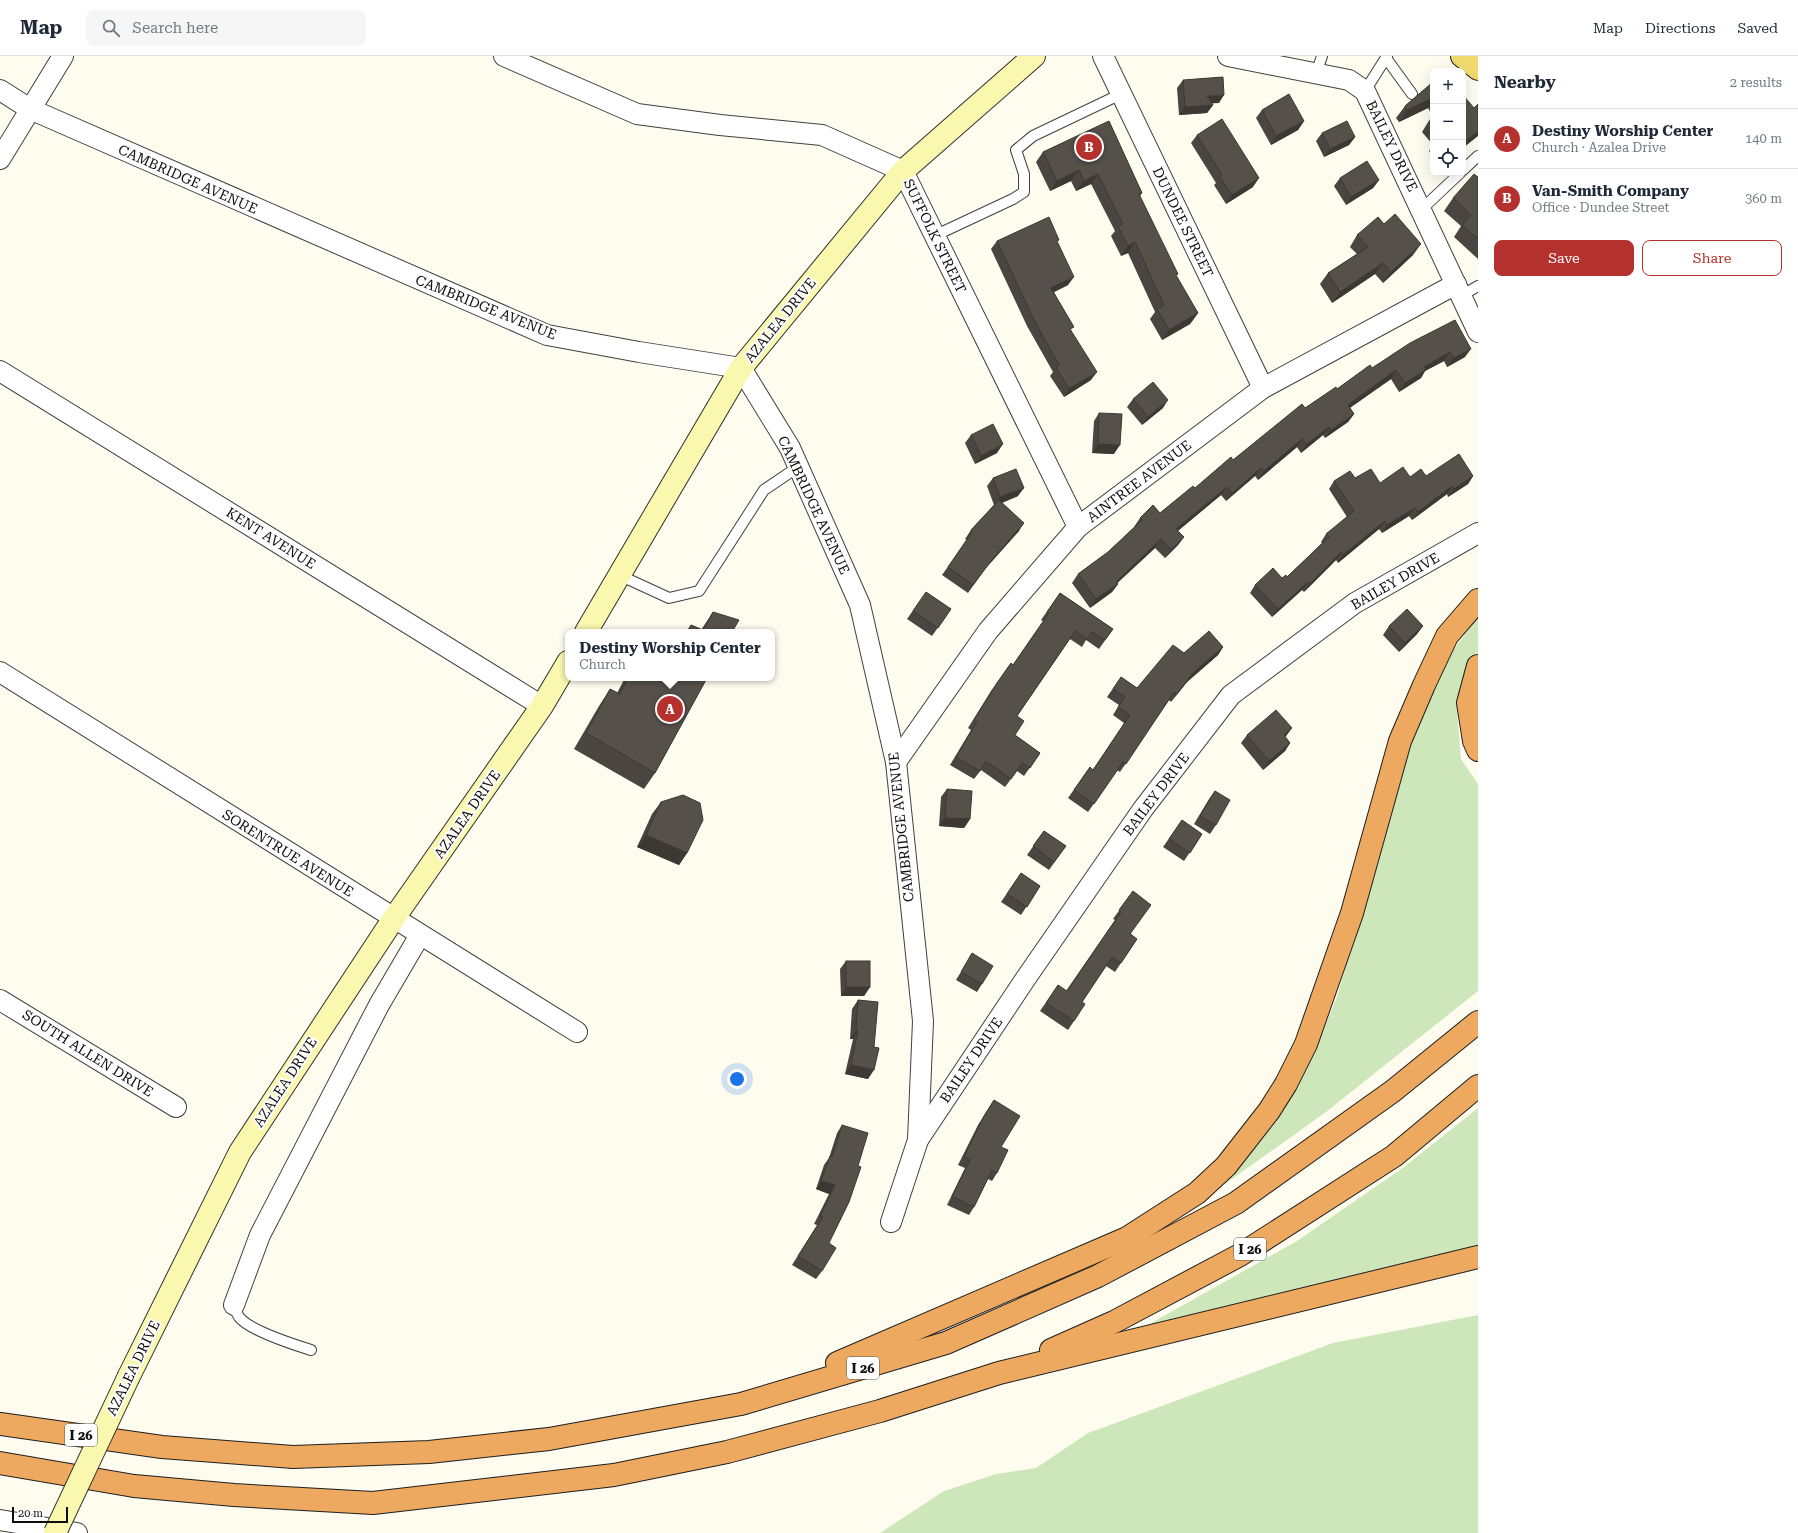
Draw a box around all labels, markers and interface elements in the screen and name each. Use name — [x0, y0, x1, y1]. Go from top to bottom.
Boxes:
search box — [86, 10, 366, 46]
text: Map — [20, 16, 62, 39]
icon: search — [100, 17, 122, 39]
text: Search here — [132, 19, 218, 37]
text: Map — [1593, 20, 1623, 36]
text: Directions — [1645, 20, 1715, 36]
text: Saved — [1737, 20, 1778, 36]
map controls — [1430, 68, 1466, 176]
button: + — [1430, 68, 1466, 104]
text: Nearby — [1494, 72, 1556, 92]
text: 2 results — [1730, 75, 1782, 90]
street label: BAILEY DRIVE — [1363, 98, 1421, 194]
button: − — [1430, 104, 1466, 140]
text: Destiny Worship Center — [1532, 122, 1713, 140]
text: A — [1502, 131, 1512, 146]
text: 140 m — [1745, 131, 1782, 146]
pin: B — [1076, 132, 1102, 162]
button: locate — [1430, 140, 1466, 176]
text: Church · Azalea Drive — [1532, 140, 1666, 155]
street label: CAMBRIDGE AVENUE — [116, 141, 260, 217]
street label: DUNDEE STREET — [1149, 164, 1217, 280]
street label: SUFFOLK STREET — [900, 176, 970, 296]
text: Van-Smith Company — [1532, 182, 1689, 200]
text: B — [1502, 191, 1512, 206]
text: 360 m — [1745, 191, 1782, 206]
text: Office · Dundee Street — [1532, 200, 1669, 215]
button: Save — [1494, 240, 1634, 276]
button: Share — [1642, 240, 1782, 276]
street label: CAMBRIDGE AVENUE — [413, 271, 559, 343]
street label: AZALEA DRIVE — [741, 275, 819, 365]
street label: CAMBRIDGE AVENUE — [775, 433, 853, 577]
street label: AINTREE AVENUE — [1084, 437, 1194, 525]
street label: KENT AVENUE — [223, 504, 319, 572]
street label: BAILEY DRIVE — [1348, 549, 1442, 613]
popup — [565, 629, 775, 681]
text: Destiny Worship Center — [579, 639, 761, 657]
text: Church — [579, 657, 626, 672]
pin: A — [657, 694, 683, 724]
street label: BAILEY DRIVE — [1120, 749, 1192, 839]
street label: CAMBRIDGE AVENUE — [885, 751, 917, 903]
street label: AZALEA DRIVE — [431, 767, 503, 861]
street label: SORENTRUE AVENUE — [220, 806, 356, 900]
street label: SOUTH ALLEN DRIVE — [20, 1006, 156, 1100]
street label: BAILEY DRIVE — [937, 1014, 1005, 1106]
street label: AZALEA DRIVE — [250, 1034, 320, 1130]
your location — [727, 1069, 747, 1089]
road number: I 26 — [1234, 1238, 1266, 1260]
street label: AZALEA DRIVE — [103, 1318, 163, 1418]
road number: I 26 — [847, 1357, 879, 1379]
road number: I 26 — [65, 1424, 97, 1446]
scale bar — [12, 1505, 68, 1524]
text: 20 m — [18, 1507, 43, 1520]

